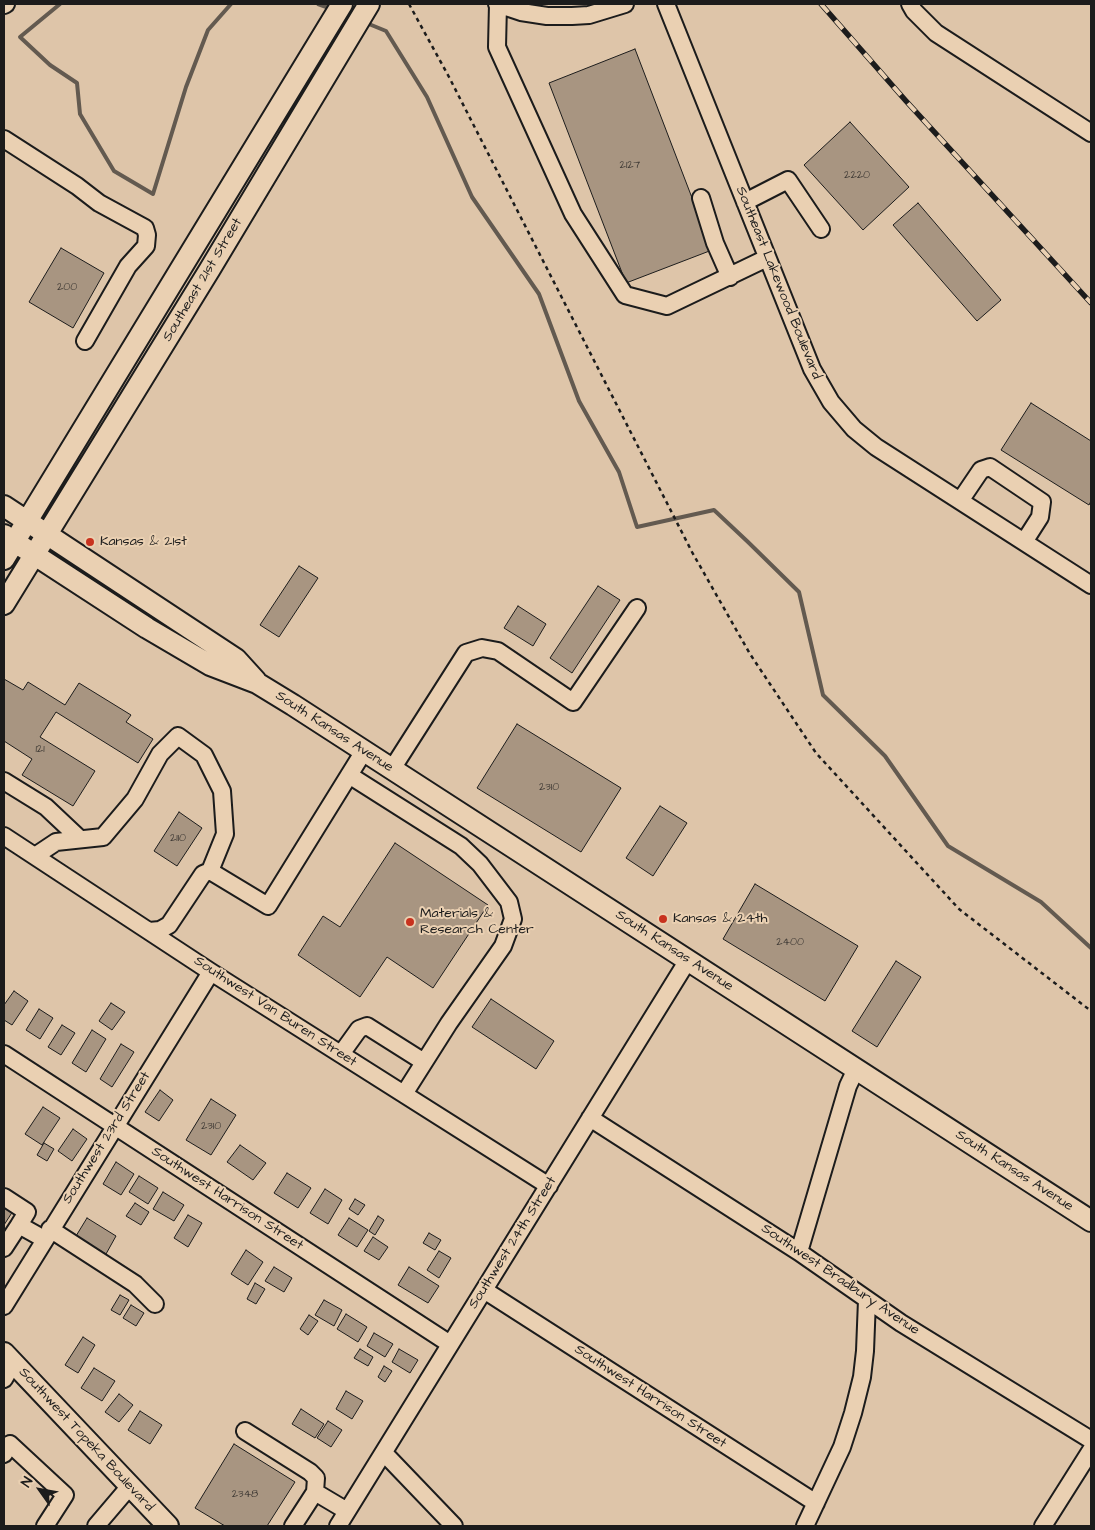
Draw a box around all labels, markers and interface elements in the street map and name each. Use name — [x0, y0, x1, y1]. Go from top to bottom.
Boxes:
house number: 2127 — [620, 159, 640, 173]
house number: 2220 — [844, 169, 870, 183]
street label: Southeast Lakewood Boulevard — [732, 184, 824, 382]
street label: Southeast 21st Street — [160, 215, 246, 345]
house number: 200 — [57, 281, 77, 295]
place label: Kansas & 21st — [100, 534, 187, 550]
marker: Kansas & 21st — [84, 536, 96, 548]
street label: South Kansas Avenue — [272, 688, 396, 776]
house number: 121 — [35, 743, 45, 757]
house number: 2310 — [539, 781, 559, 795]
house number: 2110 — [170, 832, 186, 846]
place label: Materials & Research Center — [420, 906, 534, 939]
street label: South Kansas Avenue — [612, 907, 736, 995]
place label: Kansas & 24th — [673, 911, 768, 927]
marker: Kansas & 24th — [657, 913, 669, 925]
marker: Materials & Research Center — [404, 916, 416, 928]
house number: 2400 — [776, 936, 804, 950]
street label: Southwest Van Buren Street — [191, 953, 359, 1071]
street label: Southwest 23rd Street — [59, 1069, 155, 1207]
house number: 2310 — [201, 1120, 221, 1134]
street label: South Kansas Avenue — [952, 1127, 1076, 1215]
street label: Southwest Harrison Street — [148, 1144, 306, 1254]
street label: Southwest 24th Street — [465, 1174, 561, 1312]
street label: Southwest Bradbury Avenue — [758, 1221, 922, 1339]
street label: Southwest Harrison Street — [571, 1342, 729, 1452]
street label: Southwest Topeka Boulevard — [15, 1364, 157, 1516]
north arrow — [15, 1465, 65, 1515]
text: N — [16, 1473, 38, 1491]
house number: 2348 — [232, 1488, 258, 1502]

